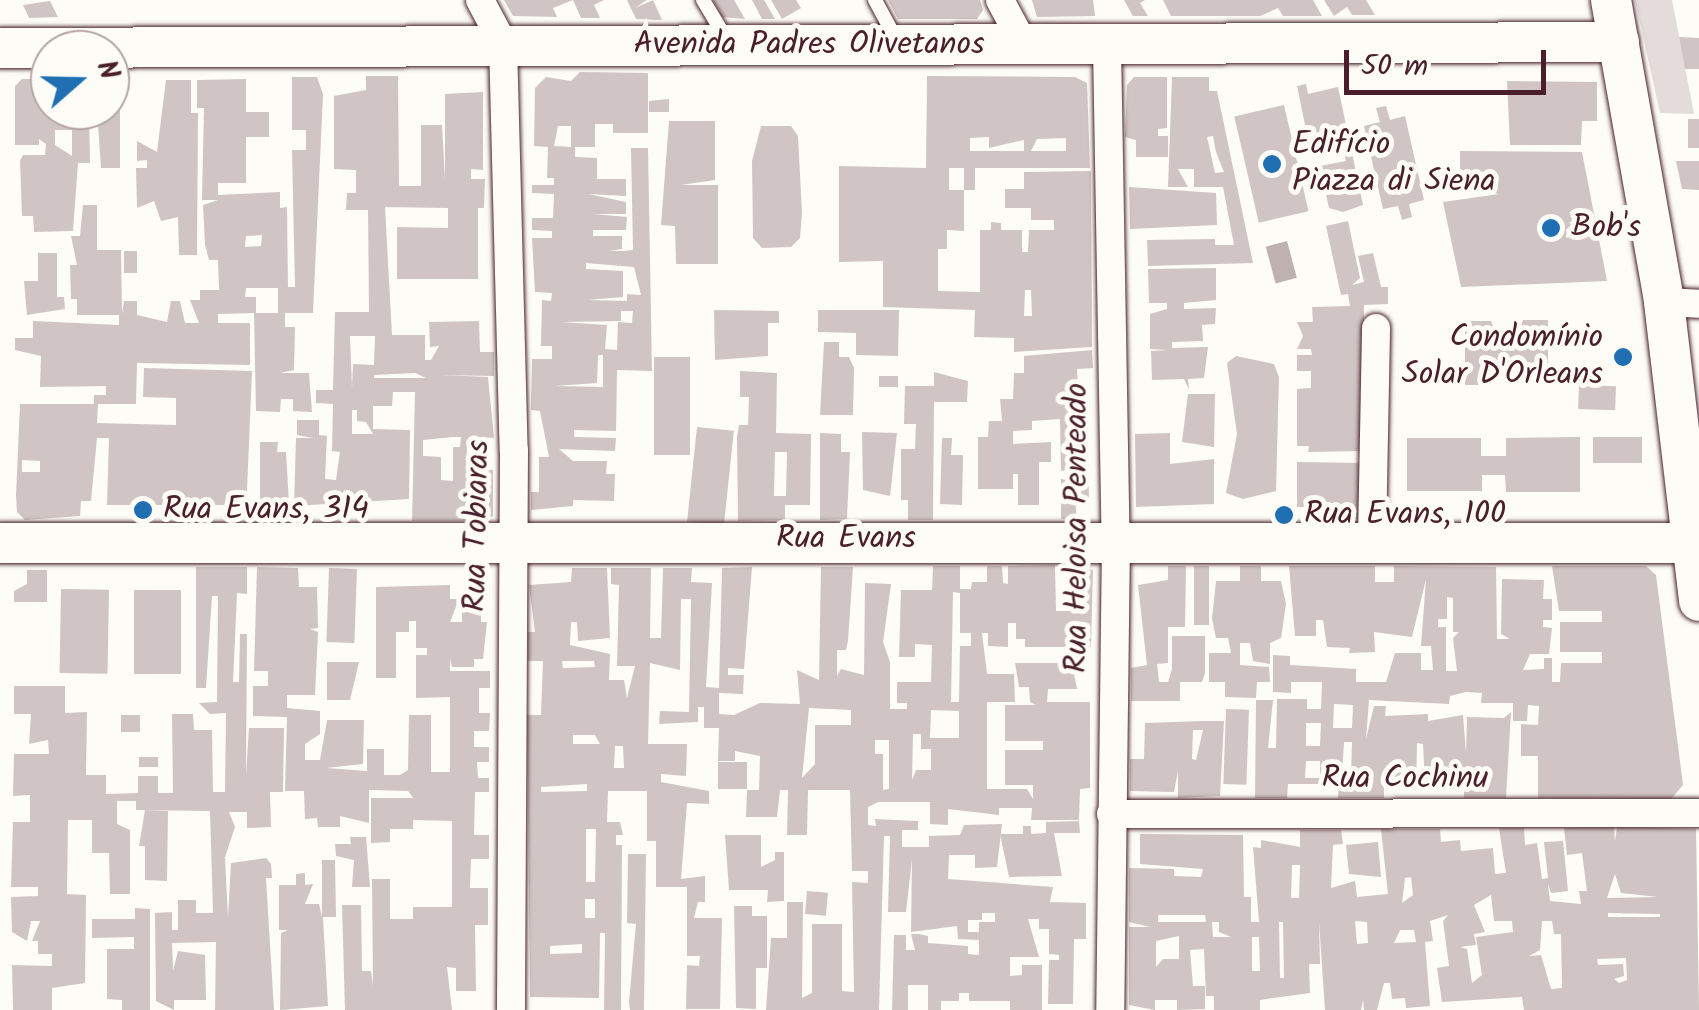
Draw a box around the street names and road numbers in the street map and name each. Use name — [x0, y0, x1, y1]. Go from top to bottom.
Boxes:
street label: Avenida Padres Olivetanos — [633, 26, 985, 64]
street label: Rua Heloisa Penteado — [1059, 383, 1097, 673]
street label: Rua Tobiaras — [457, 440, 499, 612]
street label: Rua Evans — [776, 520, 916, 558]
street label: Rua Cochinu — [1321, 760, 1489, 798]

